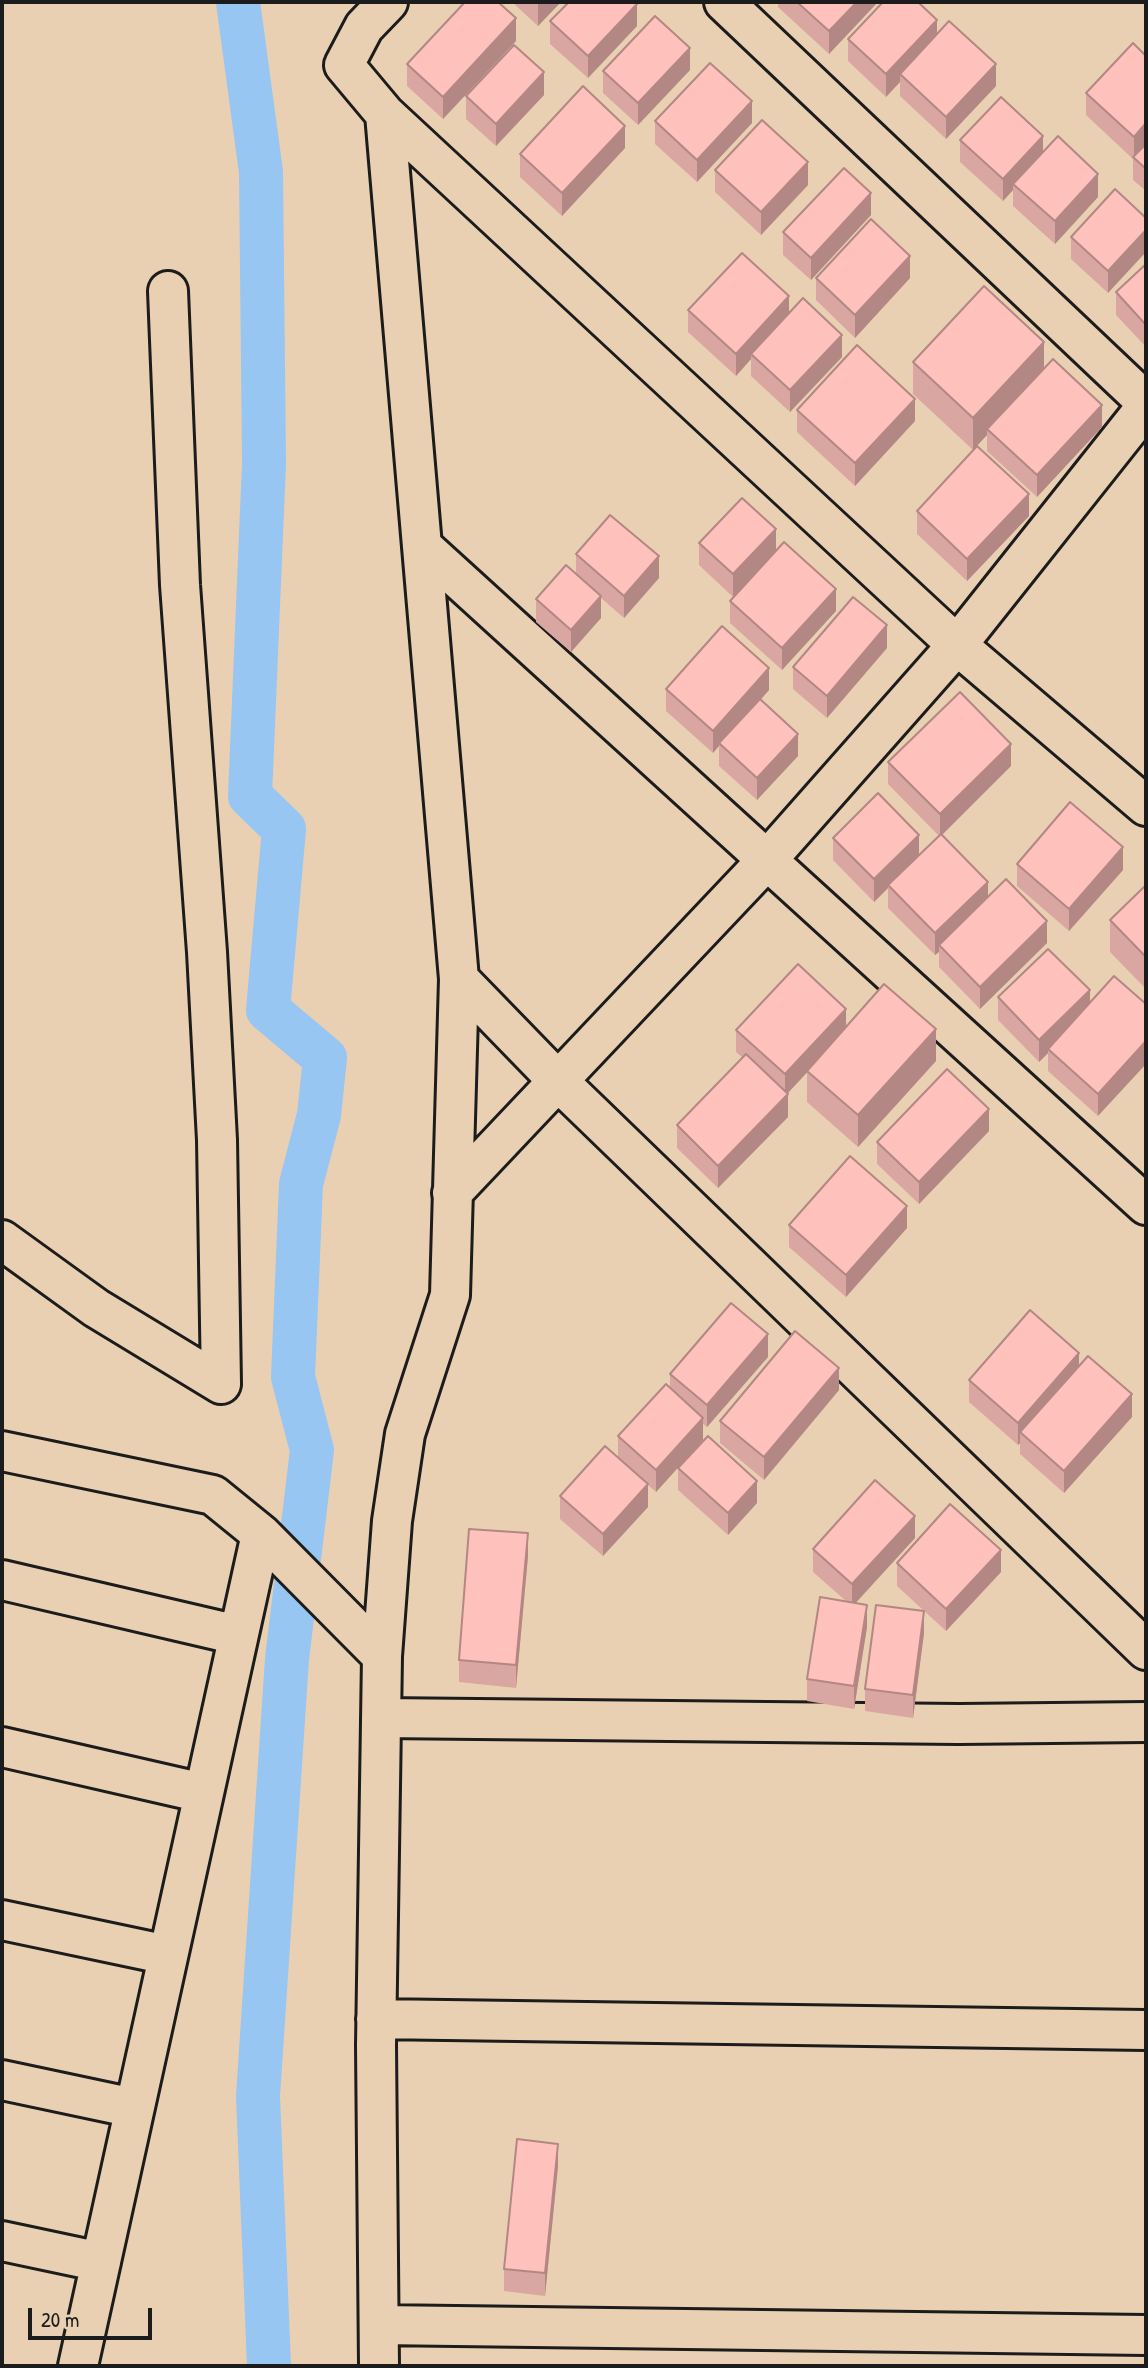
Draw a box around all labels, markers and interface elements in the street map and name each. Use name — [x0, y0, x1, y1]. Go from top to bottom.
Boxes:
scale bar — [32, 2294, 156, 2338]
text: 20 m — [41, 2305, 79, 2334]

